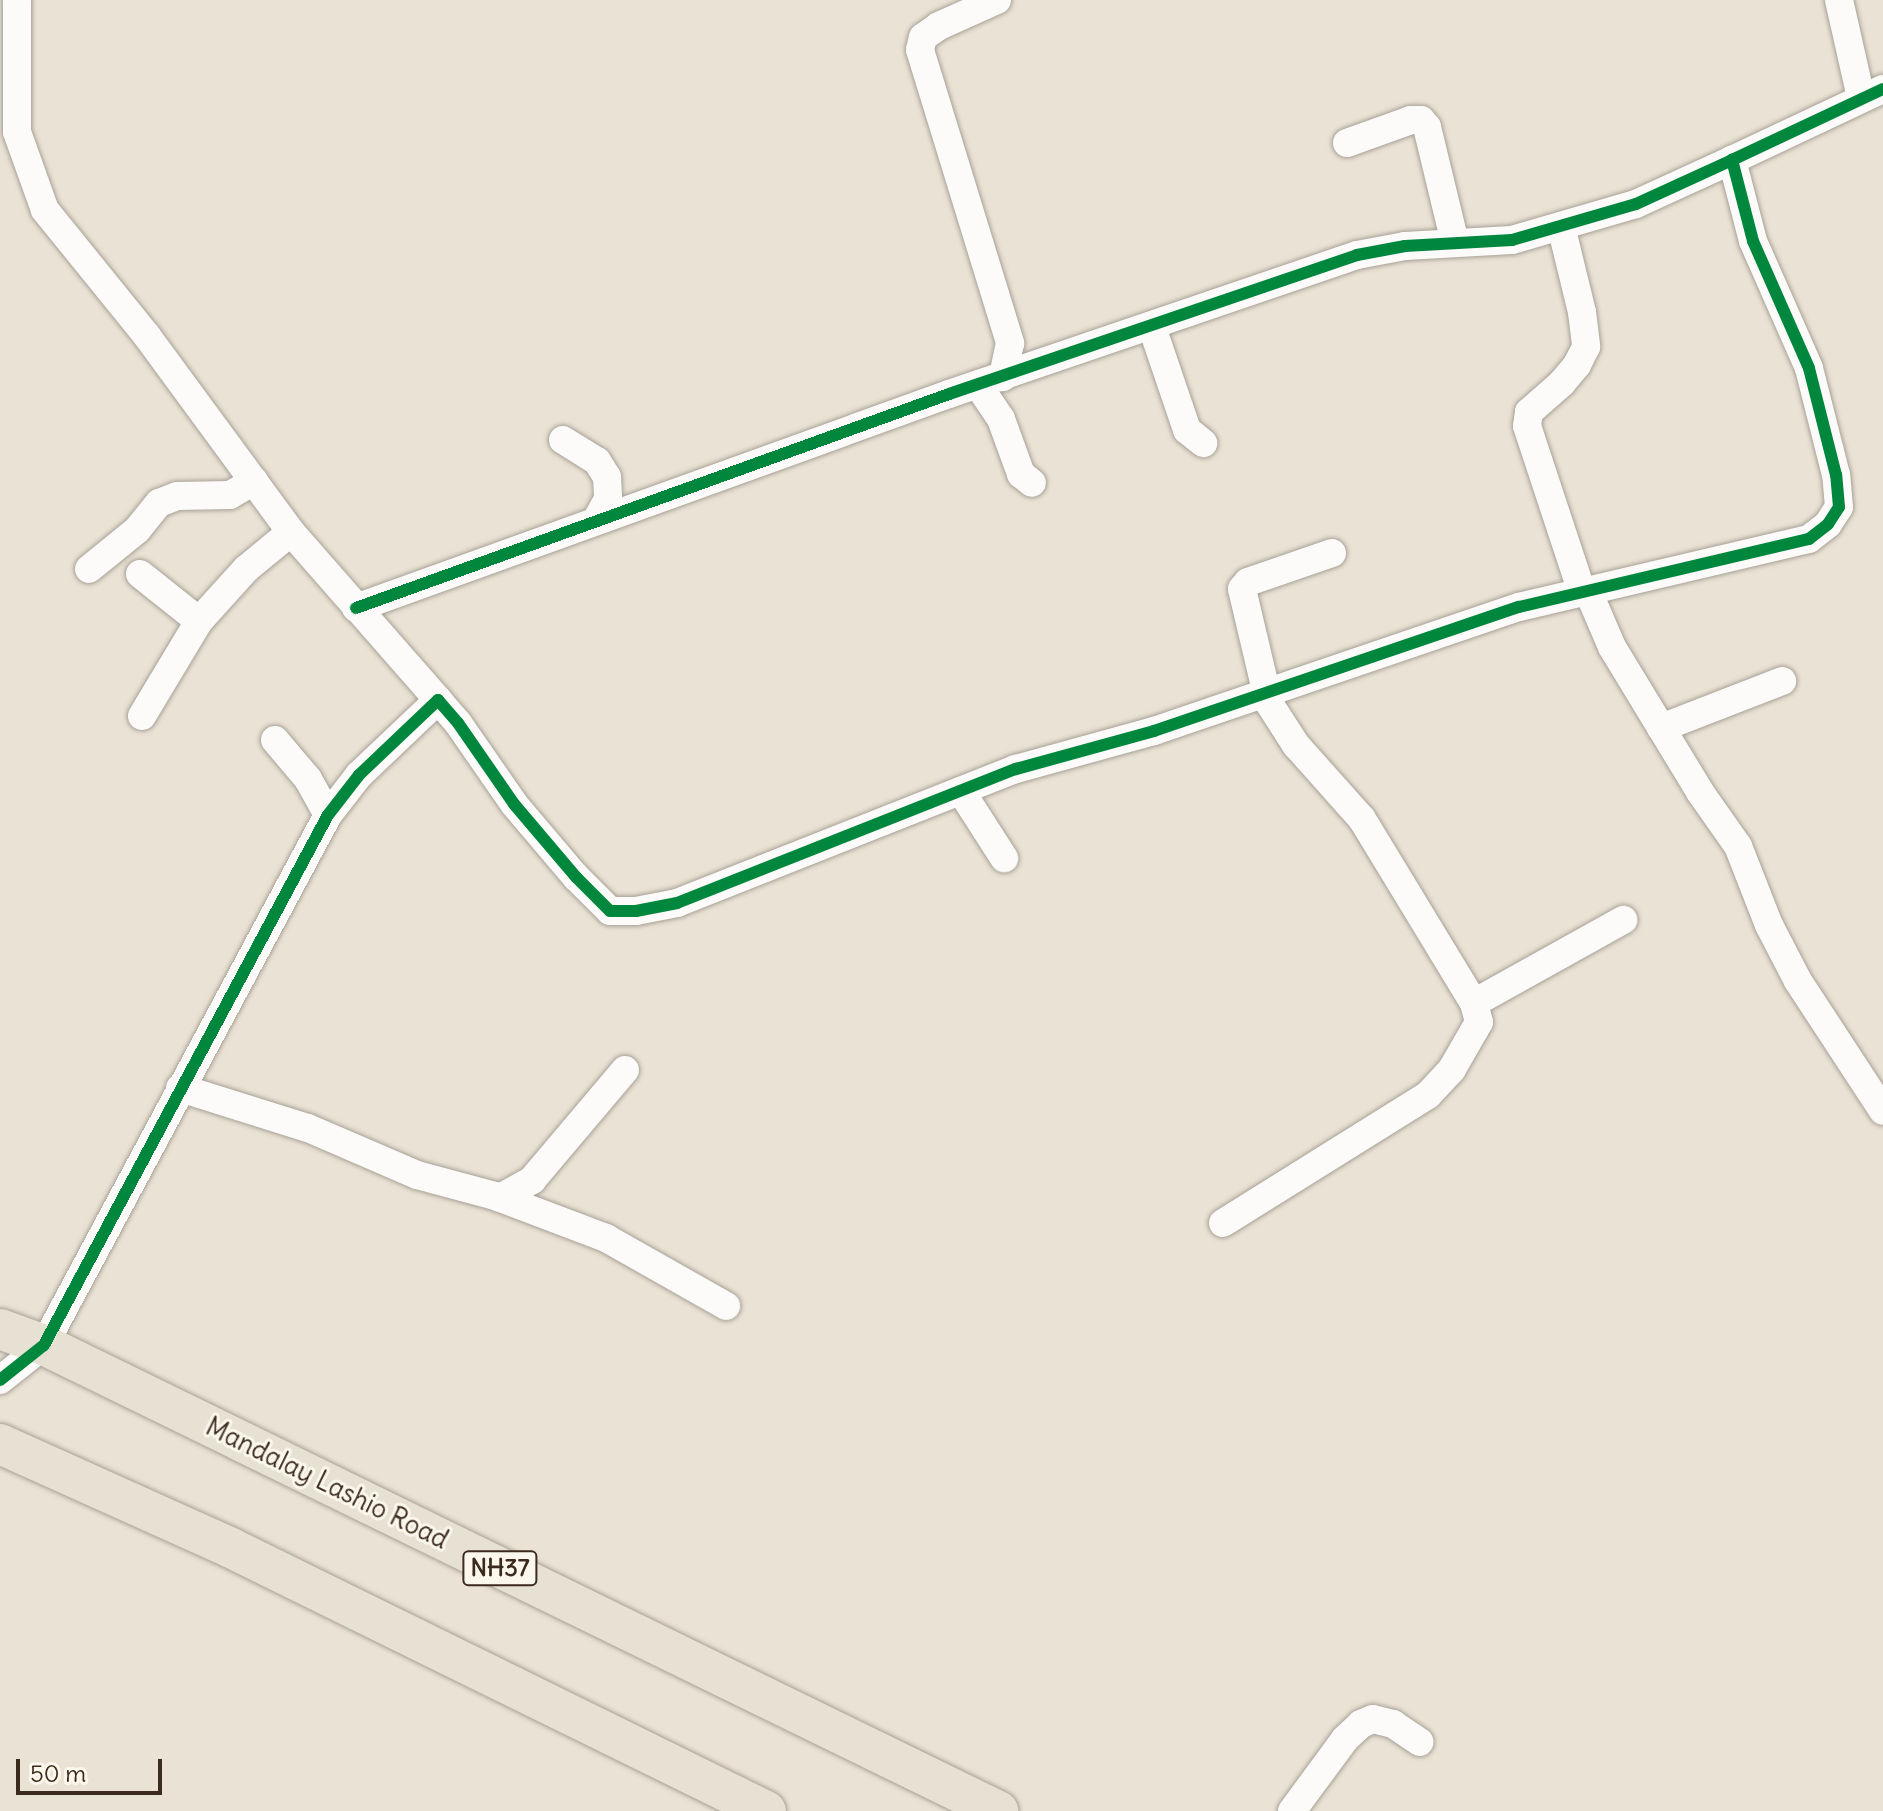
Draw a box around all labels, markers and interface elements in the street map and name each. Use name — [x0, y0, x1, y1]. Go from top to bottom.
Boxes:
street label: Mandalay Lashio Road — [201, 1411, 453, 1555]
road number: NH37 — [462, 1548, 538, 1588]
scale bar — [20, 1743, 166, 1793]
text: 50 m — [30, 1758, 86, 1788]

